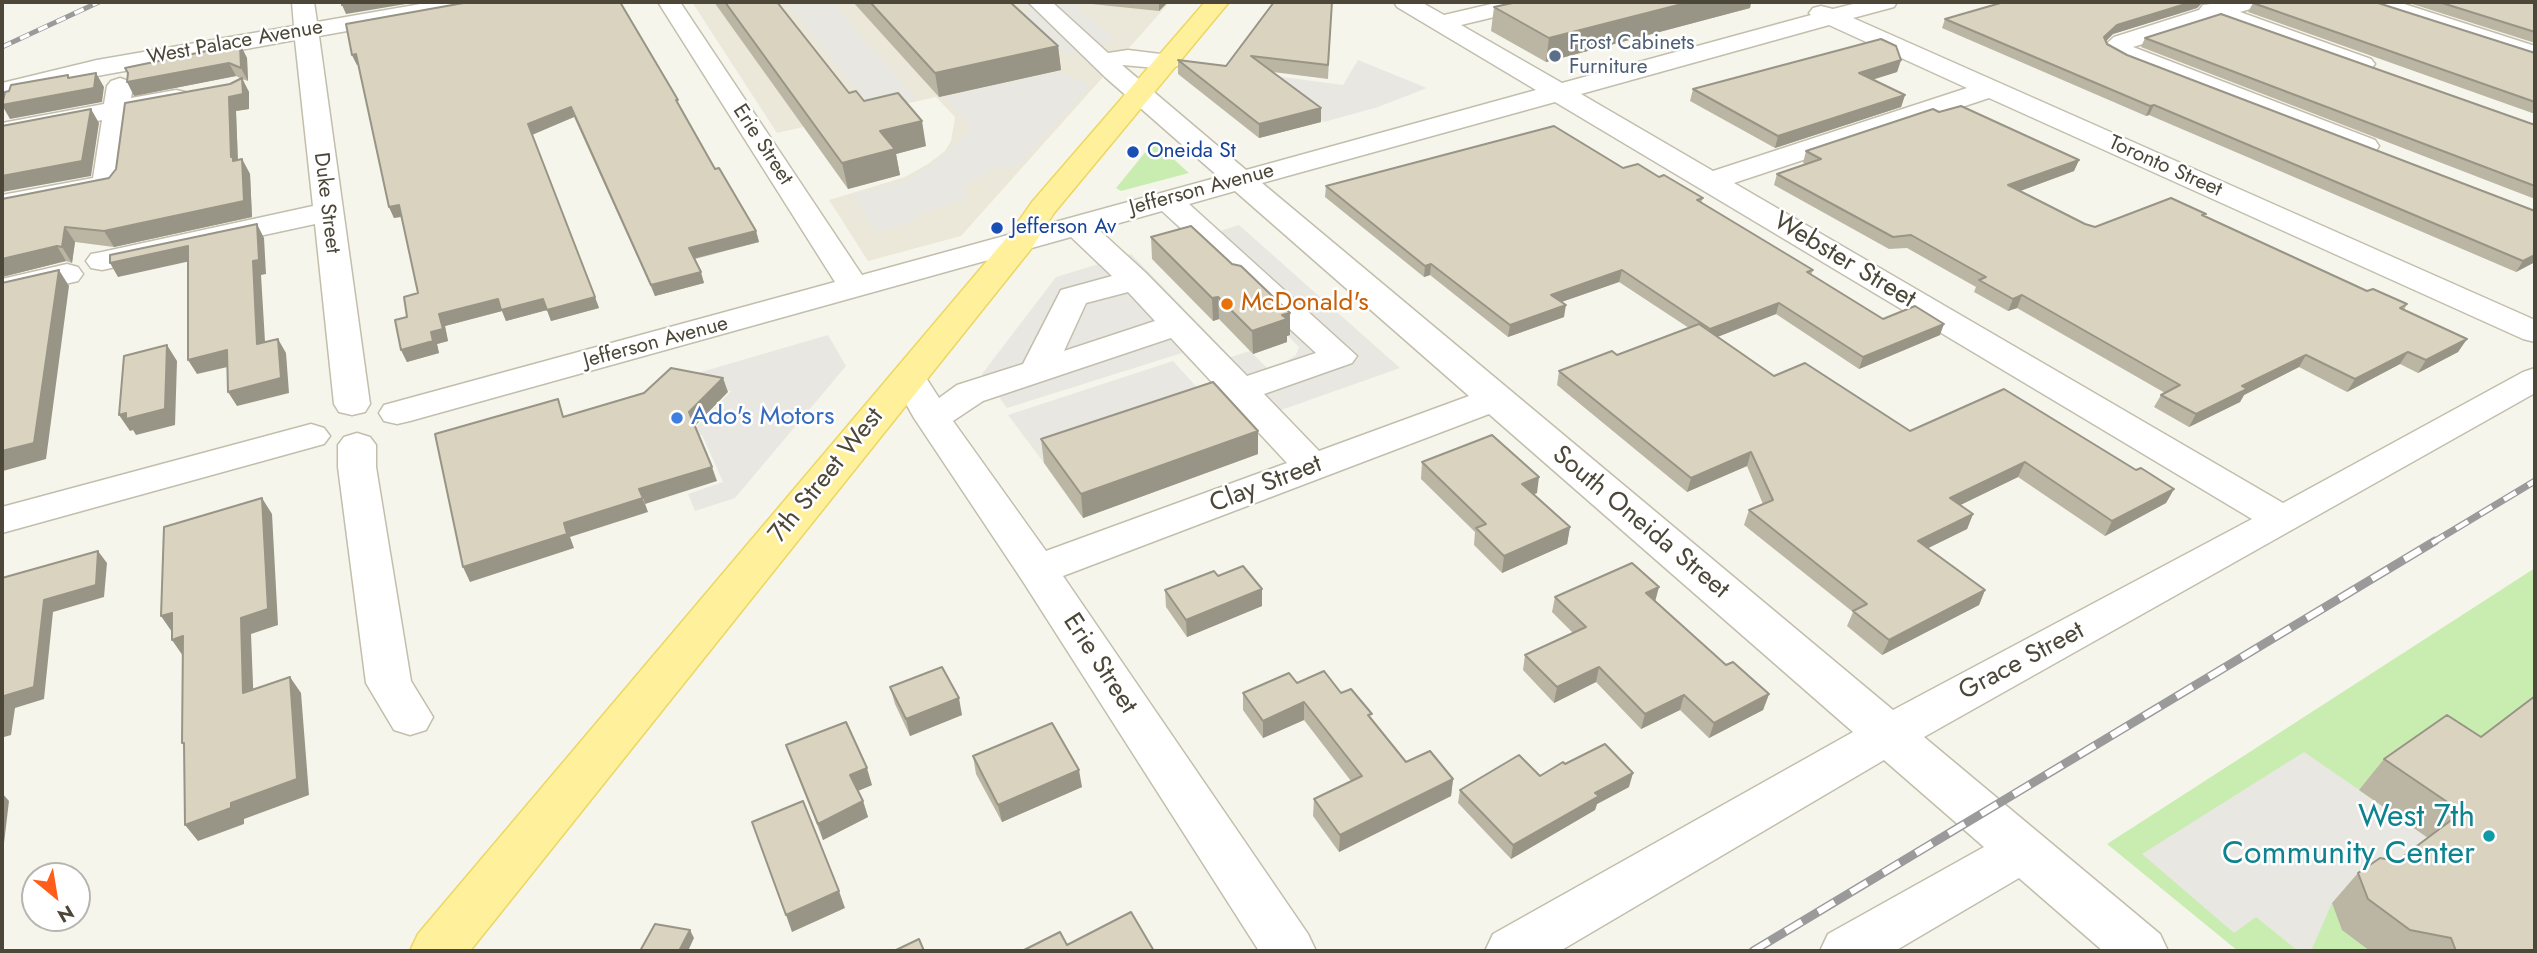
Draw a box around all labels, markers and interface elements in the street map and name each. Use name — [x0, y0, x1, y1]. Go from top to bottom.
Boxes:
street label: West Palace Avenue — [145, 15, 325, 71]
place label: Frost Cabinets Furniture — [1569, 31, 1694, 81]
marker: Frost Cabinets Furniture — [1547, 48, 1563, 64]
street label: Erie Street — [727, 100, 797, 190]
street label: Toronto Street — [2104, 131, 2226, 203]
place label: Oneida St — [1147, 139, 1236, 165]
marker: Oneida St — [1125, 144, 1141, 160]
street label: Duke Street — [307, 151, 345, 255]
street label: Jefferson Avenue — [1127, 159, 1277, 221]
street label: Webster Street — [1767, 206, 1921, 316]
place label: Jefferson Av — [1011, 215, 1116, 241]
marker: Jefferson Av — [989, 220, 1005, 236]
place label: McDonald's — [1241, 288, 1369, 320]
marker: McDonald's — [1219, 296, 1235, 312]
street label: Jefferson Avenue — [581, 312, 731, 374]
place label: Ado's Motors — [691, 402, 835, 434]
street label: 7th Street West — [763, 402, 891, 550]
marker: Ado's Motors — [669, 410, 685, 426]
street label: South Oneida Street — [1545, 440, 1735, 606]
street label: Clay Street — [1206, 449, 1326, 521]
street label: Erie Street — [1055, 608, 1143, 720]
street label: Grace Street — [1954, 616, 2090, 708]
place label: West 7th Community Center — [2222, 799, 2475, 874]
marker: West 7th Community Center — [2481, 828, 2497, 844]
north arrow — [21, 862, 91, 932]
text: N — [52, 898, 79, 929]

